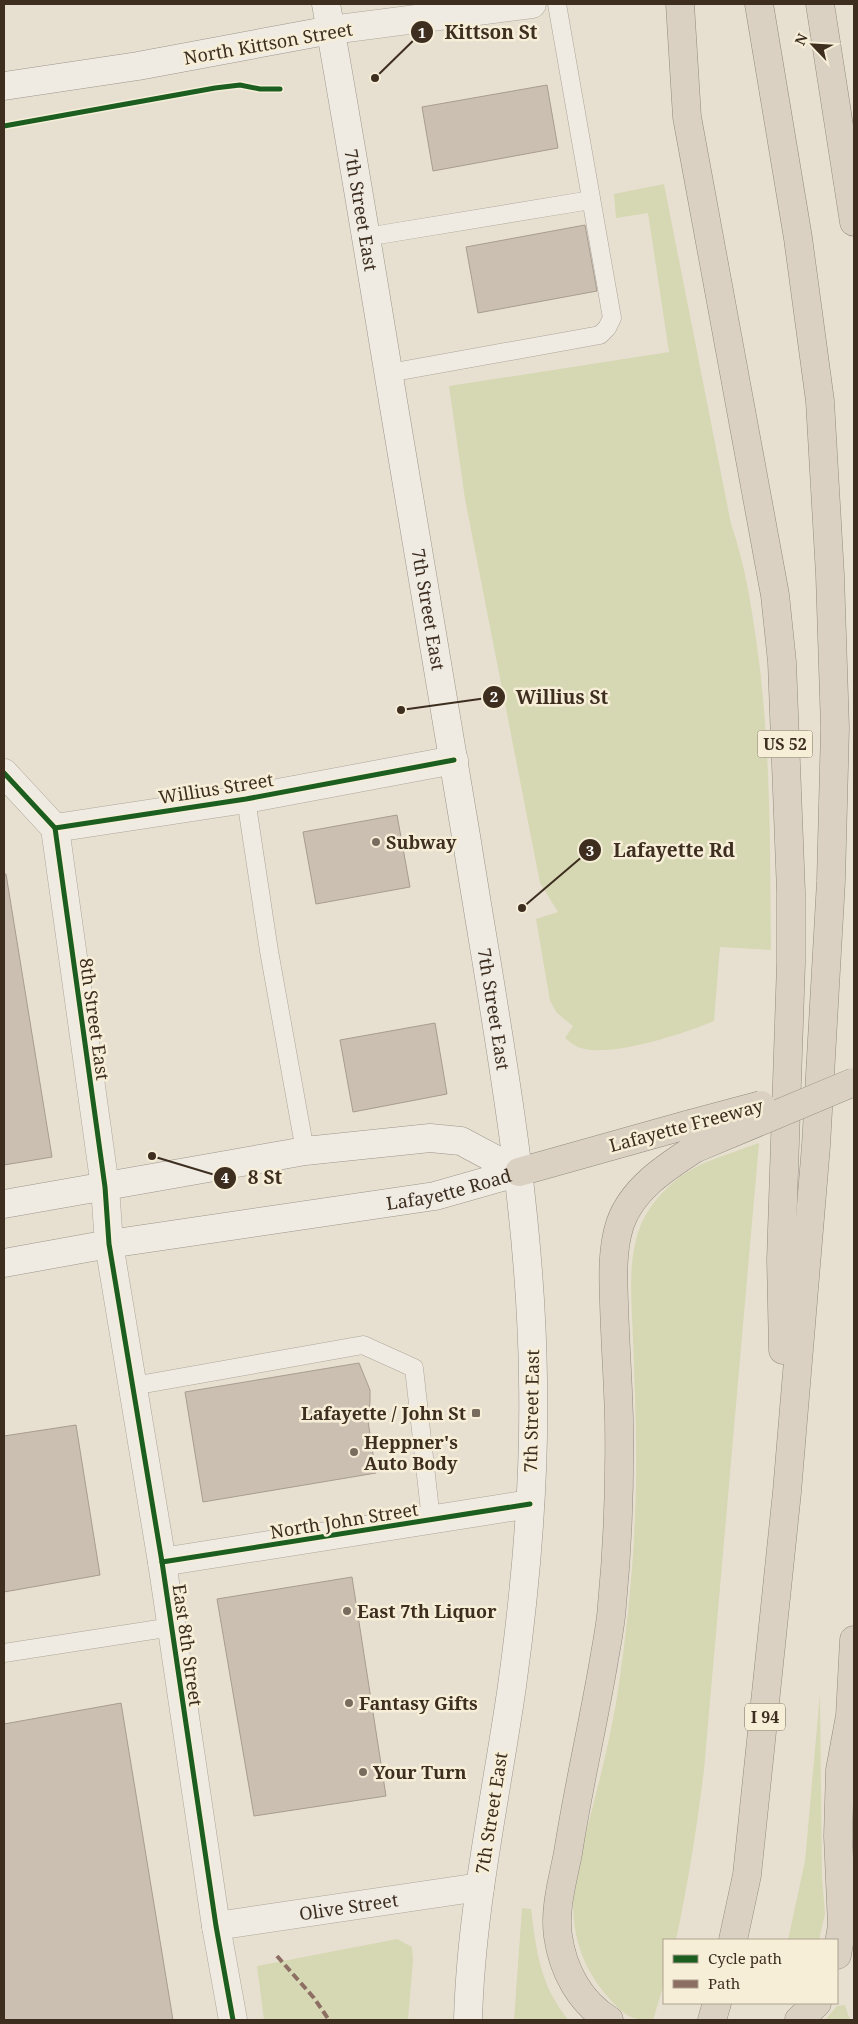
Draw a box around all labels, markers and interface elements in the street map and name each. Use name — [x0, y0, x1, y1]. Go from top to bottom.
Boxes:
callout: Kittson St — [409, 15, 547, 49]
street label: North Kittson Street — [182, 16, 354, 70]
text: Kittson St — [444, 19, 538, 45]
north arrow — [788, 20, 838, 70]
text: 1 — [418, 22, 426, 42]
text: N — [790, 30, 812, 48]
street label: 7th Street East — [339, 147, 383, 273]
street label: 7th Street East — [407, 547, 451, 672]
callout: Willius St — [481, 680, 619, 714]
text: Willius St — [516, 684, 609, 710]
text: 2 — [490, 686, 498, 706]
road number: US 52 — [758, 731, 812, 758]
street label: Willius Street — [157, 767, 275, 809]
place label: Subway — [386, 830, 457, 854]
callout: Lafayette Rd — [578, 833, 744, 867]
marker: Subway — [370, 836, 382, 848]
text: Lafayette Rd — [613, 837, 735, 863]
text: 3 — [586, 840, 594, 860]
street label: 7th Street East — [472, 946, 516, 1072]
street label: 8th Street East — [75, 956, 115, 1082]
street label: Lafayette Freeway — [606, 1093, 766, 1157]
callout: 8 St — [213, 1161, 292, 1195]
street label: Lafayette Road — [385, 1163, 514, 1215]
text: 8 St — [248, 1164, 282, 1190]
text: 4 — [221, 1167, 230, 1187]
street label: 7th Street East — [518, 1349, 544, 1473]
place label: Lafayette / John St — [301, 1401, 466, 1425]
marker: Lafayette / John St — [470, 1407, 482, 1419]
place label: Heppner's Auto Body — [364, 1430, 458, 1475]
marker: Heppner's Auto Body — [348, 1446, 360, 1458]
street label: North John Street — [268, 1496, 420, 1544]
street label: East 8th Street — [168, 1582, 208, 1708]
place label: East 7th Liquor — [357, 1599, 497, 1623]
marker: East 7th Liquor — [341, 1605, 353, 1617]
place label: Fantasy Gifts — [359, 1691, 478, 1715]
marker: Fantasy Gifts — [343, 1697, 355, 1709]
road number: I 94 — [745, 1704, 785, 1730]
street label: 7th Street East — [470, 1750, 512, 1876]
place label: Your Turn — [373, 1760, 467, 1784]
marker: Your Turn — [357, 1766, 369, 1778]
street label: Olive Street — [297, 1887, 400, 1926]
legend — [663, 1939, 838, 2004]
text: Cycle path — [708, 1948, 783, 1968]
text: Path — [708, 1973, 741, 1993]

